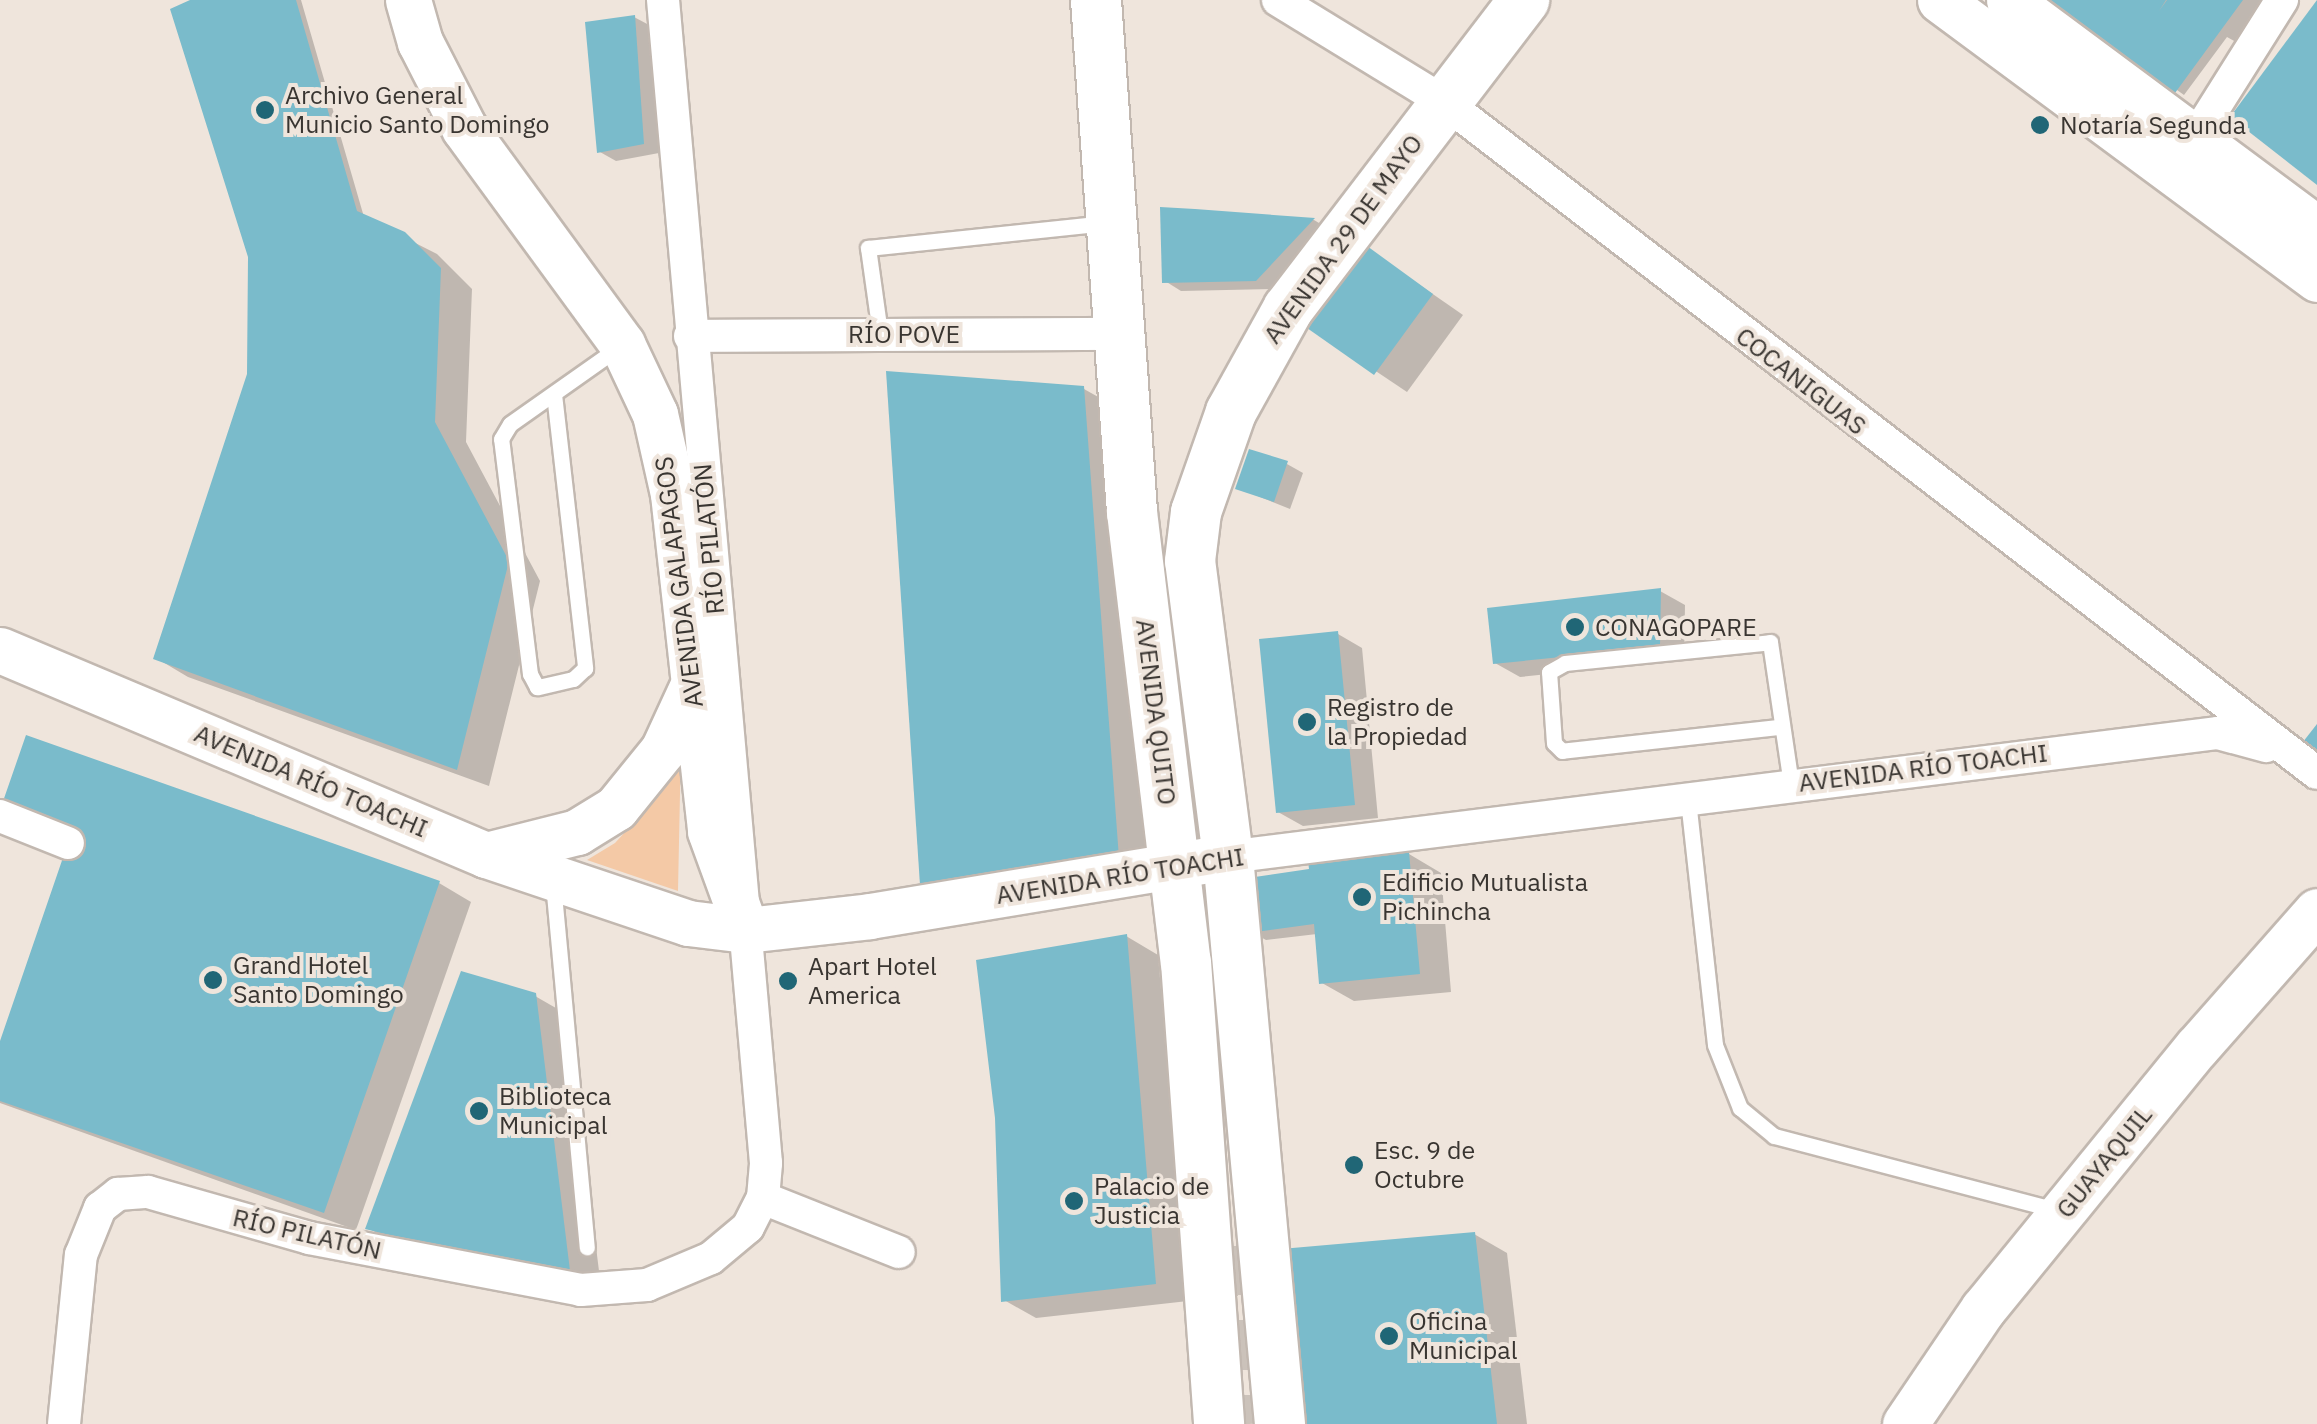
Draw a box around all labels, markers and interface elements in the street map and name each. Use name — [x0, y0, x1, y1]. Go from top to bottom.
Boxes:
place label: Archivo General Municio Santo Domingo — [285, 81, 549, 140]
marker: Archivo General Municio Santo Domingo — [254, 99, 276, 121]
place label: Notaría Segunda — [2060, 110, 2246, 140]
marker: Notaría Segunda — [2029, 114, 2051, 136]
street label: AVENIDA 29 DE MAYO — [1257, 129, 1429, 349]
street label: RÍO POVE — [848, 319, 960, 349]
street label: COCANIGUAS — [1730, 321, 1872, 441]
street label: AVENIDA GALAPAGOS — [649, 455, 709, 709]
street label: RÍO PILATÓN — [687, 462, 731, 616]
place label: CONAGOPARE — [1595, 612, 1757, 642]
marker: CONAGOPARE — [1564, 616, 1586, 638]
street label: AVENIDA QUITO — [1130, 617, 1182, 807]
place label: Registro de la Propiedad — [1327, 693, 1468, 752]
marker: Registro de la Propiedad — [1296, 711, 1318, 733]
street label: AVENIDA RÍO TOACHI — [190, 718, 432, 844]
street label: AVENIDA RÍO TOACHI — [1797, 738, 2049, 798]
street label: AVENIDA RÍO TOACHI — [994, 842, 1246, 910]
place label: Edificio Mutualista Pichincha — [1382, 868, 1588, 927]
marker: Edificio Mutualista Pichincha — [1351, 886, 1373, 908]
place label: Grand Hotel Santo Domingo — [233, 951, 404, 1010]
place label: Apart Hotel America — [808, 952, 937, 1011]
marker: Grand Hotel Santo Domingo — [202, 969, 224, 991]
marker: Apart Hotel America — [777, 970, 799, 992]
place label: Biblioteca Municipal — [499, 1082, 611, 1141]
marker: Biblioteca Municipal — [468, 1100, 490, 1122]
street label: GUAYAQUIL — [2050, 1100, 2158, 1224]
place label: Esc. 9 de Octubre — [1374, 1136, 1475, 1195]
marker: Esc. 9 de Octubre — [1343, 1154, 1365, 1176]
place label: Palacio de Justicia — [1094, 1172, 1209, 1231]
marker: Palacio de Justicia — [1063, 1190, 1085, 1212]
street label: RÍO PILATÓN — [230, 1202, 384, 1266]
place label: Oficina Municipal — [1409, 1307, 1517, 1366]
marker: Oficina Municipal — [1378, 1325, 1400, 1347]

